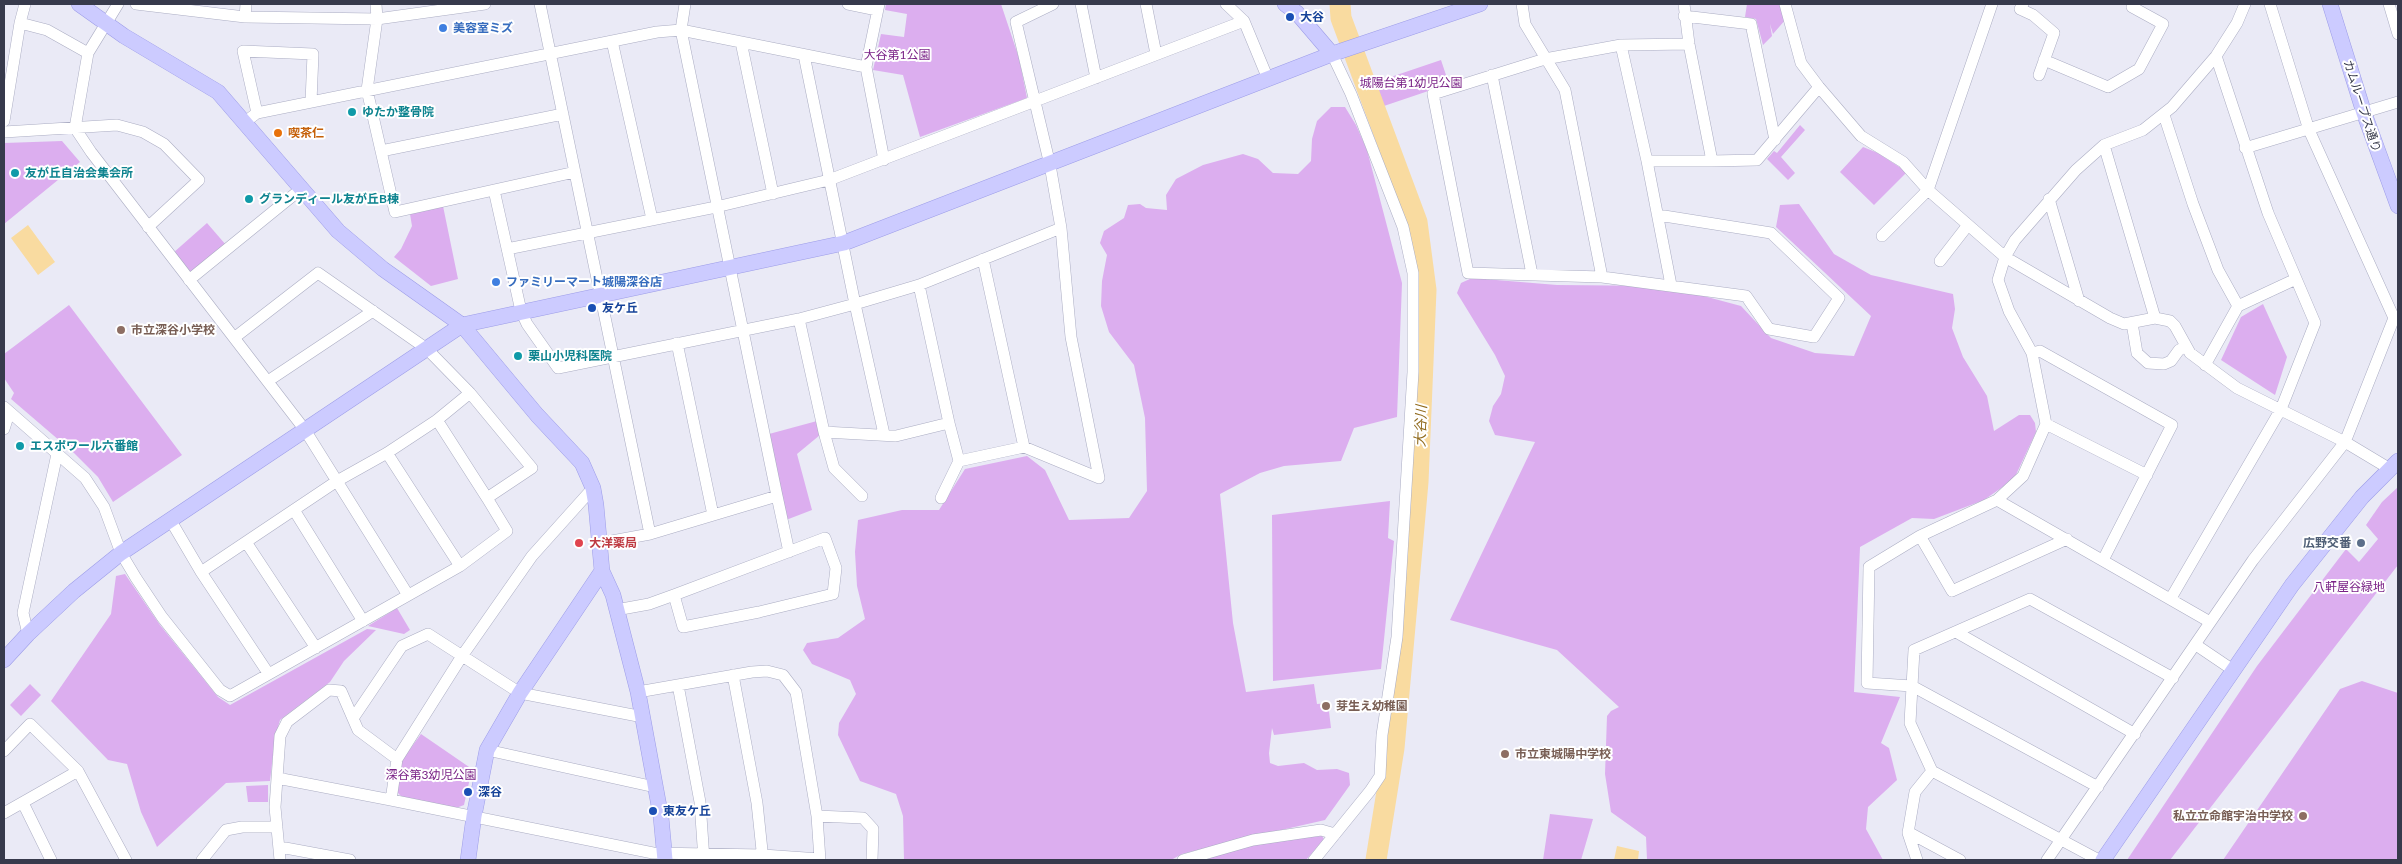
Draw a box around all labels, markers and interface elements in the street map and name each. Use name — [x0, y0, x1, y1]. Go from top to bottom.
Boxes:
place label: 大谷 — [1300, 10, 1324, 24]
marker: 大谷 — [1284, 11, 1296, 23]
place label: 美容室ミズ — [453, 21, 513, 35]
marker: 美容室ミズ — [437, 22, 449, 34]
park label: 大谷第1公園 — [864, 48, 930, 62]
street label: カムループス通り — [2340, 58, 2384, 154]
park label: 城陽台第1幼児公園 — [1360, 76, 1462, 90]
place label: ゆたか整骨院 — [362, 105, 434, 119]
marker: ゆたか整骨院 — [346, 106, 358, 118]
place label: 喫茶仁 — [288, 126, 324, 140]
marker: 喫茶仁 — [272, 127, 284, 139]
place label: 友が丘自治会集会所 — [25, 166, 133, 180]
marker: 友が丘自治会集会所 — [9, 167, 21, 179]
place label: グランディール友が丘B棟 — [259, 192, 399, 206]
marker: グランディール友が丘B棟 — [243, 193, 255, 205]
place label: ファミリーマート城陽深谷店 — [506, 275, 662, 289]
marker: ファミリーマート城陽深谷店 — [490, 276, 502, 288]
place label: 友ケ丘 — [602, 301, 638, 315]
marker: 友ケ丘 — [586, 302, 598, 314]
place label: 市立深谷小学校 — [131, 323, 215, 337]
marker: 市立深谷小学校 — [115, 324, 127, 336]
place label: 栗山小児科医院 — [528, 349, 612, 363]
marker: 栗山小児科医院 — [512, 350, 524, 362]
water label: 大谷川 — [1412, 405, 1430, 447]
place label: エスポワール六番館 — [30, 439, 138, 453]
marker: エスポワール六番館 — [14, 440, 26, 452]
place label: 大洋薬局 — [589, 536, 637, 550]
place label: 広野交番 — [2303, 536, 2351, 550]
marker: 大洋薬局 — [573, 537, 585, 549]
marker: 広野交番 — [2355, 537, 2367, 549]
park label: 八軒屋谷緑地 — [2313, 580, 2385, 594]
place label: 芽生え幼稚園 — [1336, 699, 1408, 713]
marker: 芽生え幼稚園 — [1320, 700, 1332, 712]
place label: 市立東城陽中学校 — [1515, 747, 1611, 761]
marker: 市立東城陽中学校 — [1499, 748, 1511, 760]
park label: 深谷第3幼児公園 — [386, 768, 476, 782]
place label: 深谷 — [478, 785, 502, 799]
marker: 深谷 — [462, 786, 474, 798]
place label: 東友ケ丘 — [663, 804, 711, 818]
marker: 東友ケ丘 — [647, 805, 659, 817]
place label: 私立立命館宇治中学校 — [2173, 809, 2293, 823]
marker: 私立立命館宇治中学校 — [2297, 810, 2309, 822]

